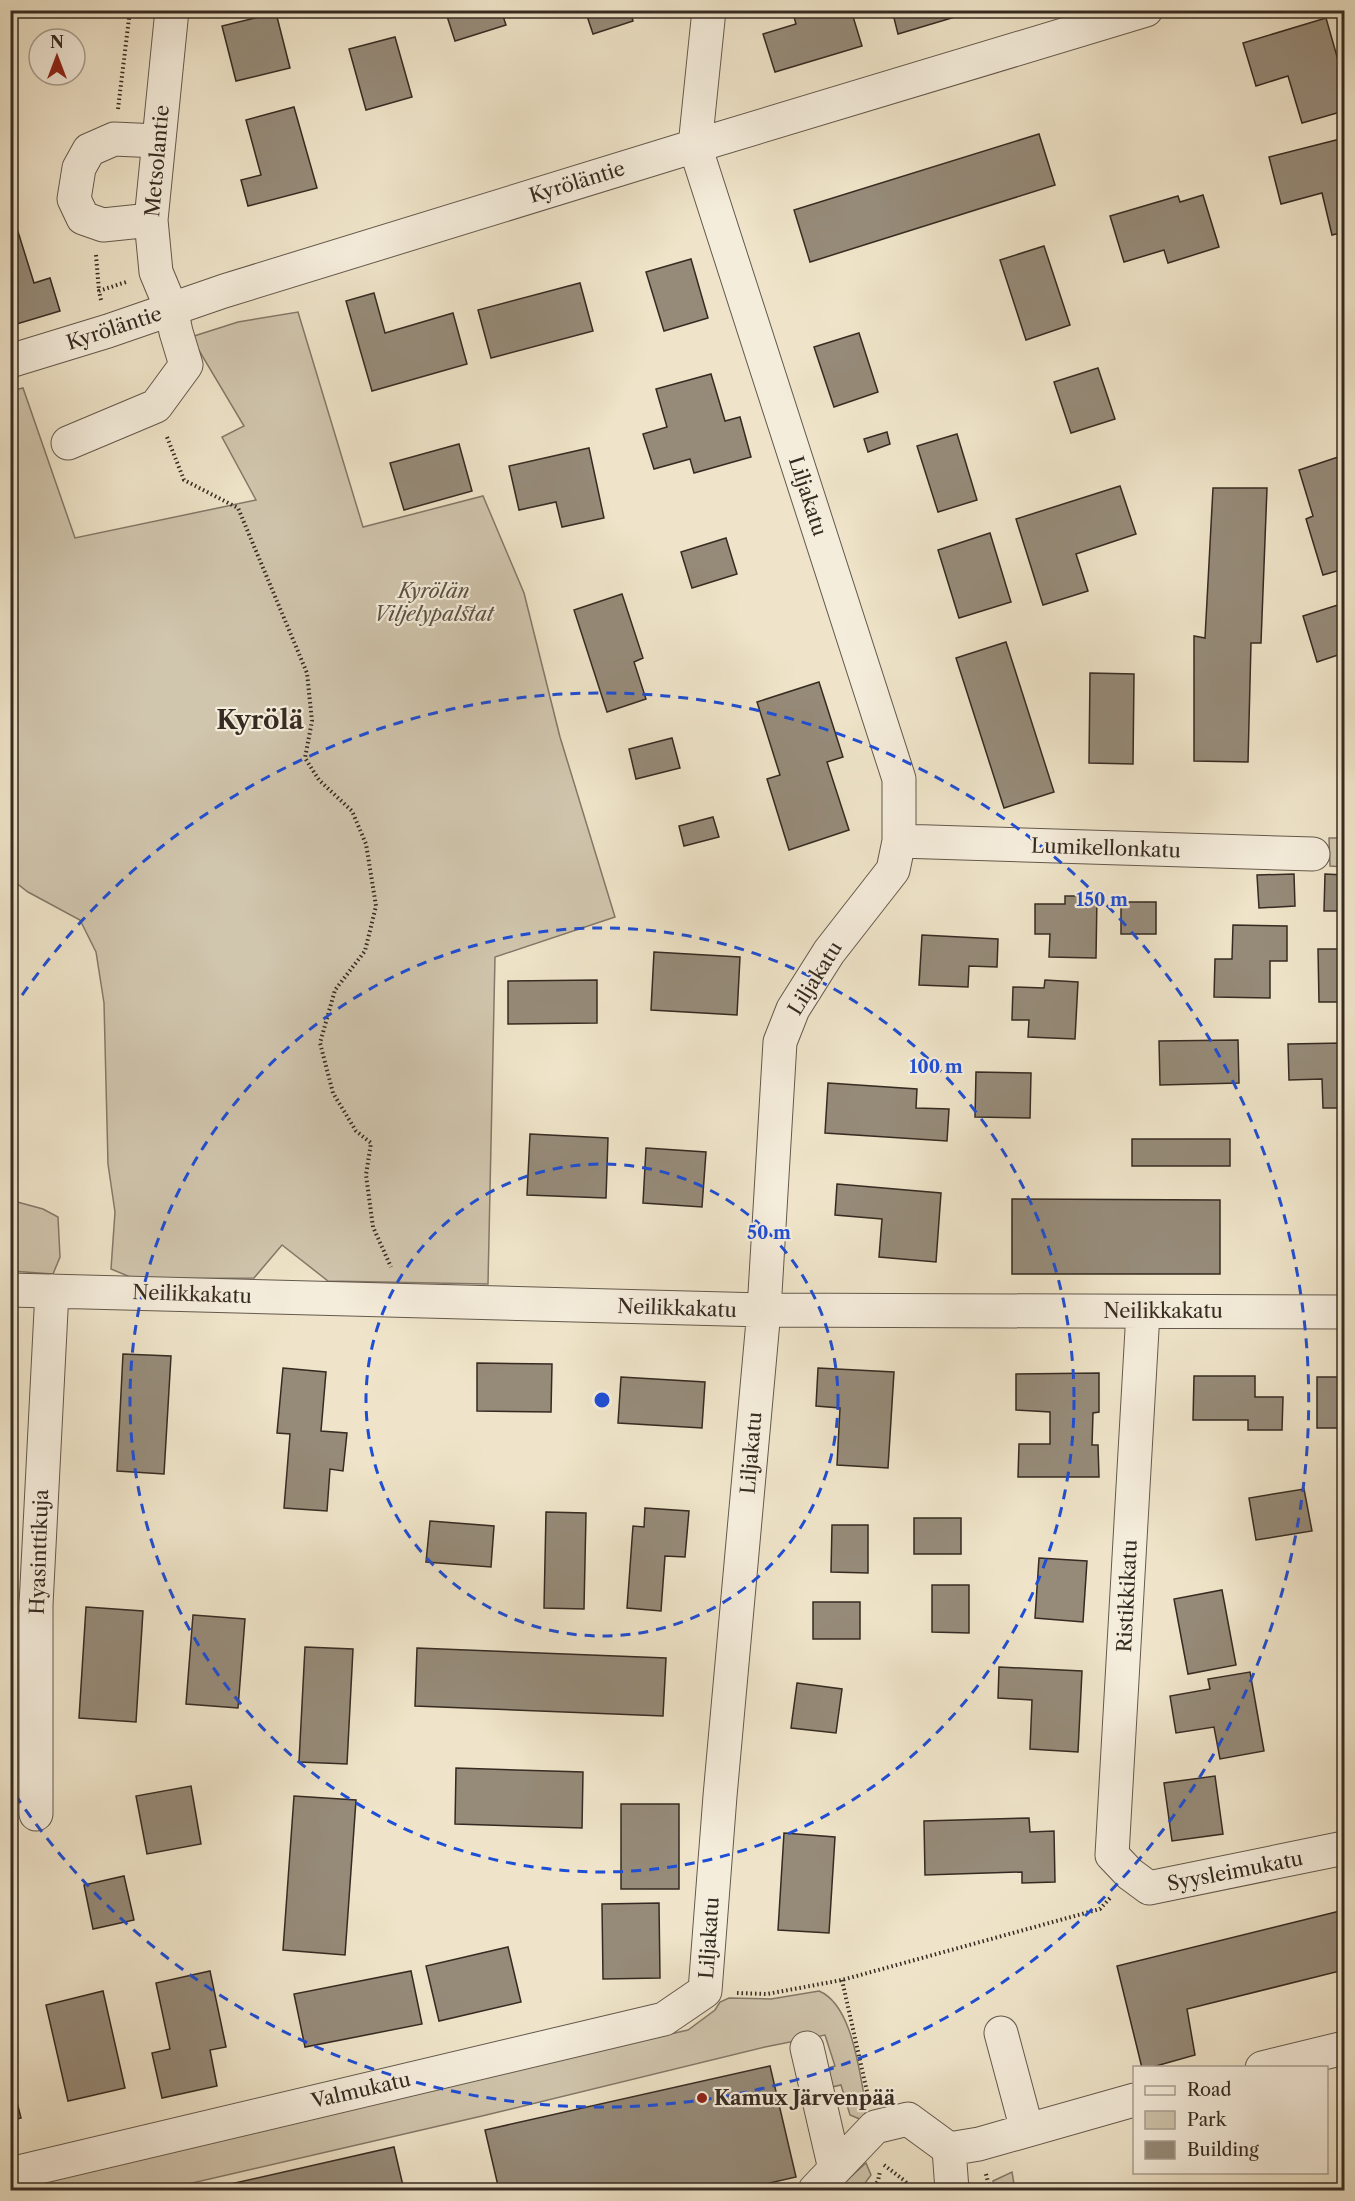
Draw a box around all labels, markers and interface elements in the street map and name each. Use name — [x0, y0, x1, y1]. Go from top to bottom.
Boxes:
north arrow — [27, 27, 87, 87]
text: N — [50, 32, 64, 52]
street label: Metsolantie — [140, 104, 174, 218]
street label: Kyröläntie — [526, 156, 628, 208]
street label: Kyröläntie — [63, 301, 165, 355]
street label: Liljakatu — [784, 453, 832, 539]
park label: Kyrölän Viljelypalstat — [374, 579, 495, 626]
district label: Kyrölä — [216, 704, 305, 736]
street label: Lumikellonkatu — [1031, 833, 1181, 863]
text: 150 m — [1076, 889, 1128, 911]
street label: Liljakatu — [783, 937, 847, 1019]
text: 100 m — [909, 1056, 963, 1078]
text: 50 m — [747, 1222, 791, 1244]
street label: Neilikkakatu — [132, 1280, 252, 1308]
street label: Neilikkakatu — [617, 1294, 737, 1322]
street label: Neilikkakatu — [1103, 1299, 1223, 1323]
centre of rings — [592, 1390, 612, 1410]
street label: Liljakatu — [735, 1411, 767, 1495]
street label: Hyasinttikuja — [25, 1488, 53, 1615]
street label: Ristikkikatu — [1112, 1539, 1142, 1653]
street label: Syysleimukatu — [1165, 1846, 1305, 1896]
street label: Liljakatu — [694, 1896, 724, 1980]
legend — [1133, 2066, 1328, 2174]
street label: Valmukatu — [308, 2067, 413, 2113]
text: Road — [1187, 2079, 1232, 2101]
place label: Kamux Järvenpää — [714, 2086, 896, 2110]
marker: Kamux Järvenpää — [695, 2091, 709, 2105]
text: Park — [1187, 2109, 1228, 2131]
text: Building — [1187, 2139, 1259, 2161]

